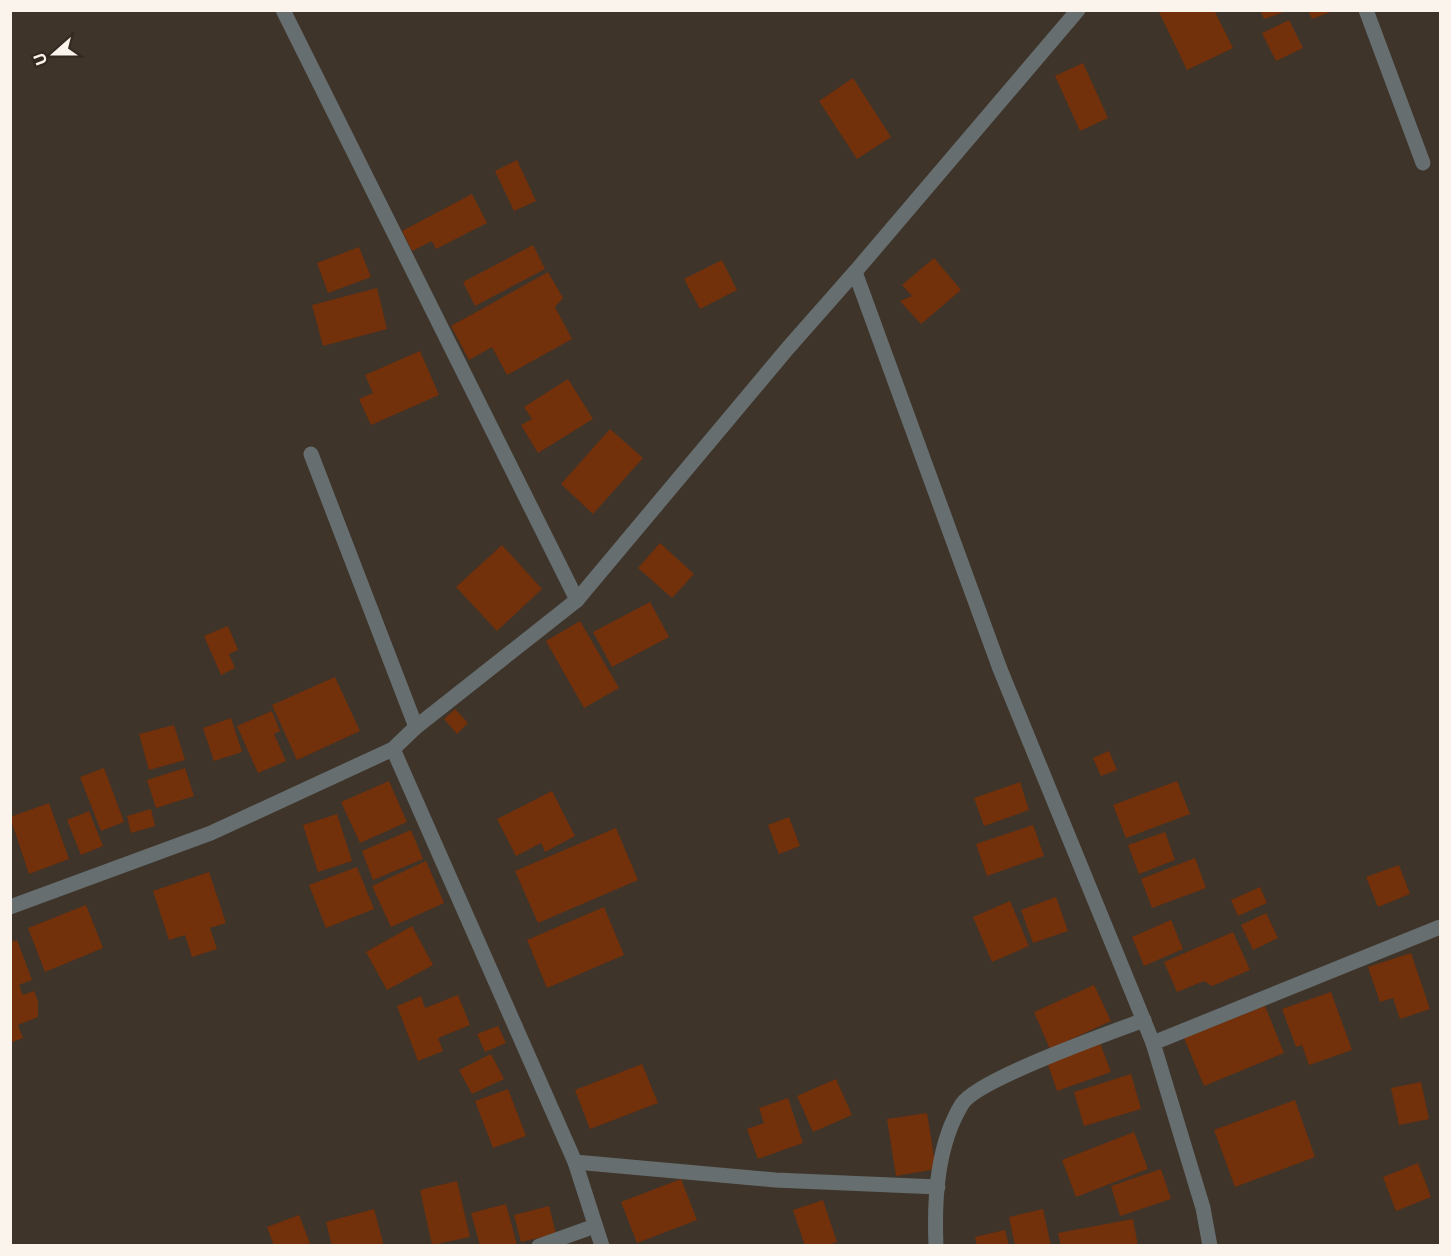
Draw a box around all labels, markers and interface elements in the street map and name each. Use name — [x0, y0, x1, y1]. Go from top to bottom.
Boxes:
north arrow — [24, 24, 84, 84]
text: U — [28, 50, 52, 69]

